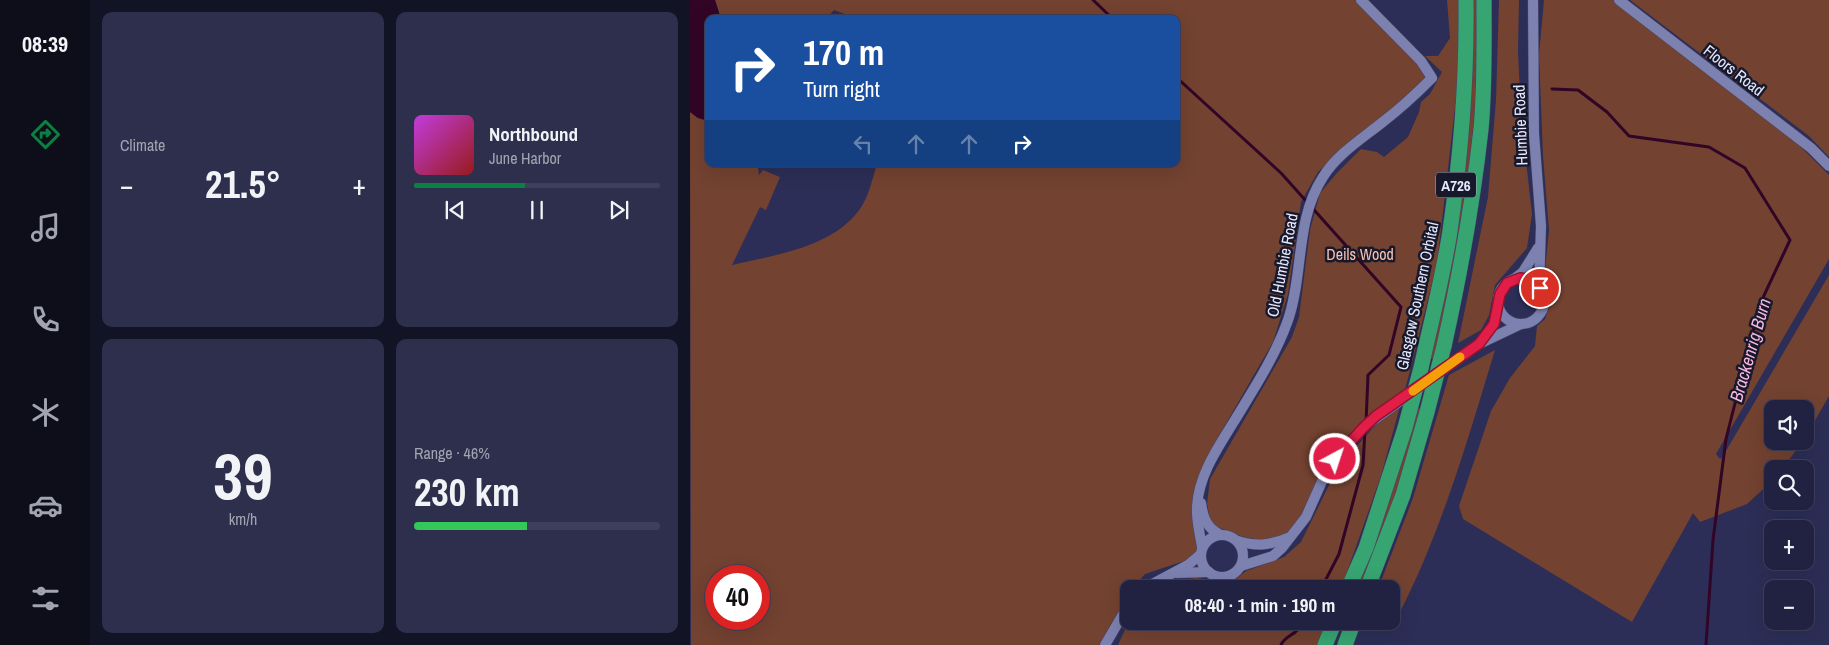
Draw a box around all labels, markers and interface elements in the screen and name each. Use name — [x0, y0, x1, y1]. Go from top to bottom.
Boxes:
text: 08:39 — [22, 29, 68, 59]
text: 170 m — [803, 29, 884, 76]
icon: right — [720, 35, 785, 100]
street label: Floors Road — [1699, 39, 1769, 101]
text: Turn right — [803, 74, 880, 104]
street label: Humbie Road — [1508, 84, 1532, 166]
icon: directions — [28, 117, 63, 152]
text: Northbound — [489, 121, 578, 147]
icon: left — [849, 130, 877, 158]
icon: ahead — [902, 130, 930, 158]
icon: ahead — [955, 130, 983, 158]
icon: right — [1008, 130, 1036, 158]
text: Climate — [120, 134, 165, 156]
text: June Harbor — [489, 147, 561, 169]
text: 21.5° — [205, 159, 281, 210]
text: − — [120, 166, 133, 204]
text: + — [353, 166, 366, 204]
road number: A726 — [1436, 172, 1476, 198]
icon: previous — [441, 196, 469, 224]
icon: pause — [523, 196, 551, 224]
icon: next — [605, 196, 633, 224]
icon: music — [28, 210, 63, 245]
street label: Old Humbie Road — [1261, 211, 1303, 319]
street label: Glasgow Southern Orbital — [1391, 220, 1443, 372]
park label: Deils Wood — [1326, 243, 1394, 265]
pin — [1519, 267, 1561, 309]
icon: arrive — [1526, 274, 1554, 302]
water label: Brackenrig Burn — [1723, 295, 1777, 405]
icon: phone — [28, 302, 63, 337]
icon: climate — [28, 395, 63, 430]
map controls — [1764, 400, 1814, 630]
button: sound — [1764, 400, 1814, 450]
text: 39 — [213, 432, 273, 519]
position arrow — [1308, 432, 1360, 484]
text: Range · 46% — [414, 442, 490, 464]
button: search — [1764, 460, 1814, 510]
text: 230 km — [414, 467, 520, 518]
icon: car — [28, 488, 63, 523]
text: km/h — [229, 508, 257, 530]
button: + — [1764, 520, 1814, 570]
speed limit sign: 40 — [705, 565, 770, 630]
button: − — [1764, 580, 1814, 630]
icon: filters — [28, 581, 63, 616]
text: 08:40 · 1 min · 190 m — [1185, 592, 1335, 618]

